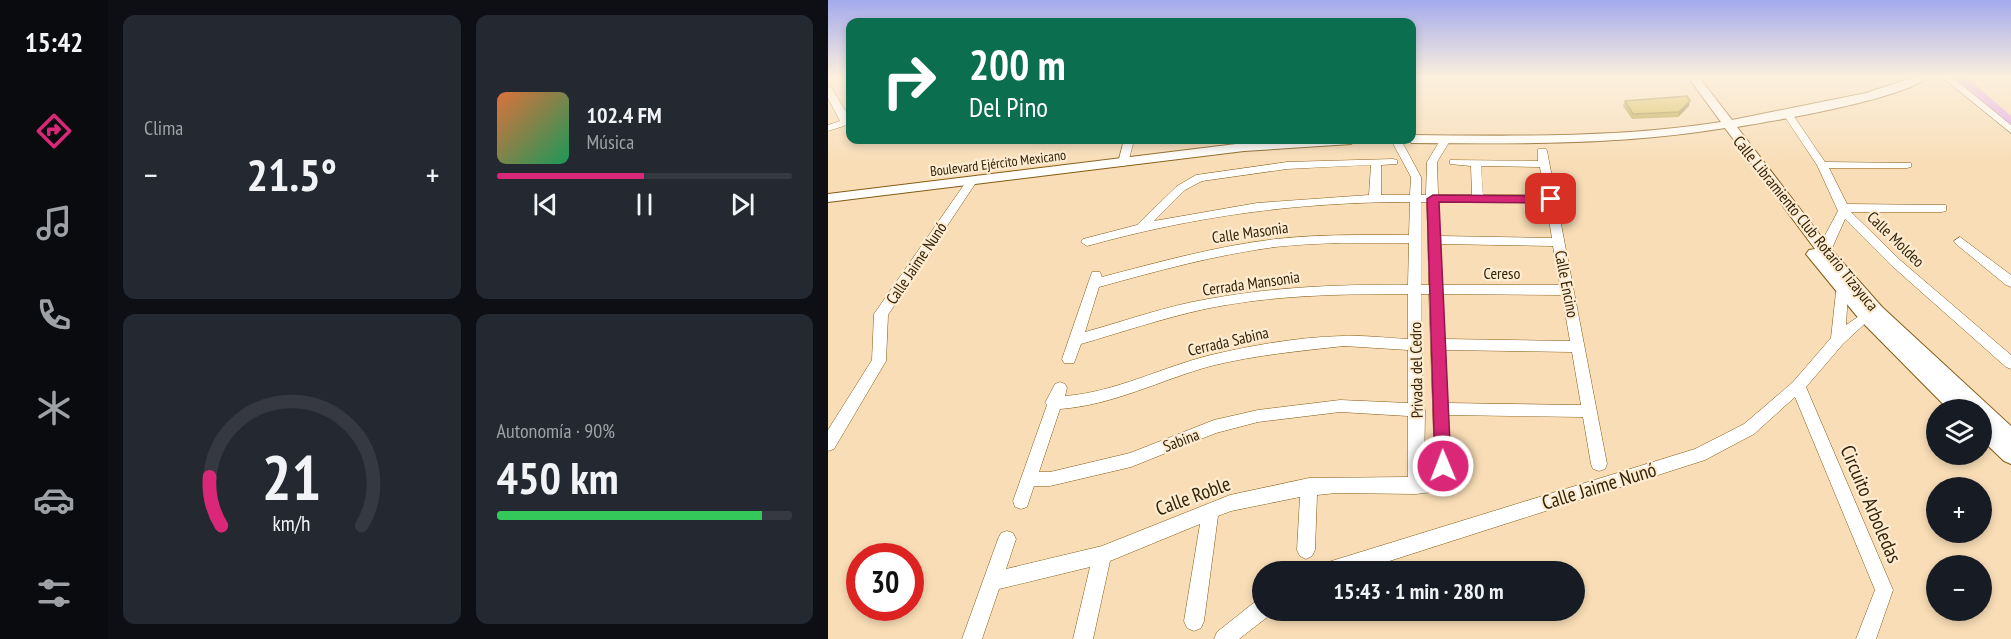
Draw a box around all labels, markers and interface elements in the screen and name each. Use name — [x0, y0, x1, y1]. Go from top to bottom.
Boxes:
text: 15:42 — [25, 25, 83, 59]
text: 200 m — [969, 37, 1066, 92]
icon: right — [870, 42, 948, 120]
text: Del Pino — [969, 90, 1048, 124]
text: 102.4 FM — [587, 101, 662, 129]
icon: directions — [33, 110, 75, 152]
text: Clima — [144, 115, 183, 141]
text: Música — [587, 129, 634, 155]
street label: Calle Libramiento Club Rotario Tizayuca — [1729, 131, 1883, 315]
text: 21.5° — [247, 145, 337, 203]
street label: Boulevard Ejército Mexicano — [929, 146, 1067, 180]
text: − — [144, 153, 158, 196]
text: + — [426, 153, 439, 196]
pin — [1525, 173, 1576, 224]
icon: arrive — [1534, 182, 1567, 215]
icon: previous — [529, 188, 562, 221]
icon: pause — [628, 188, 661, 221]
icon: next — [726, 188, 759, 221]
icon: music — [33, 202, 75, 244]
street label: Calle Moldeo — [1863, 207, 1929, 271]
street label: Calle Masonia — [1211, 217, 1289, 247]
street label: Calle Jaime Nunó — [881, 218, 951, 308]
street label: Calle Encino — [1551, 249, 1583, 319]
street label: Cereso — [1484, 263, 1520, 283]
street label: Cerrada Mansonia — [1201, 266, 1301, 300]
icon: phone — [33, 294, 75, 336]
street label: Cerrada Sabina — [1186, 322, 1270, 360]
street label: Privada del Cedro — [1405, 322, 1427, 418]
icon: climate — [33, 387, 75, 429]
map controls — [1926, 399, 1992, 621]
button: layers — [1926, 399, 1992, 465]
text: Autonomía · 90% — [497, 418, 615, 444]
street label: Sabina — [1160, 424, 1202, 456]
position arrow — [1411, 434, 1475, 498]
text: 21 — [262, 436, 322, 517]
street label: Circuito Arboledas — [1835, 441, 1908, 567]
text: 450 km — [497, 448, 619, 506]
street label: Calle Jaime Nunó — [1539, 456, 1659, 516]
street label: Calle Roble — [1152, 470, 1234, 522]
button: + — [1926, 477, 1992, 543]
icon: car — [33, 479, 75, 521]
text: km/h — [273, 509, 311, 537]
speed limit sign: 30 — [846, 543, 924, 621]
button: − — [1926, 555, 1992, 621]
icon: filters — [33, 572, 75, 614]
text: 15:43 · 1 min · 280 m — [1333, 577, 1504, 605]

